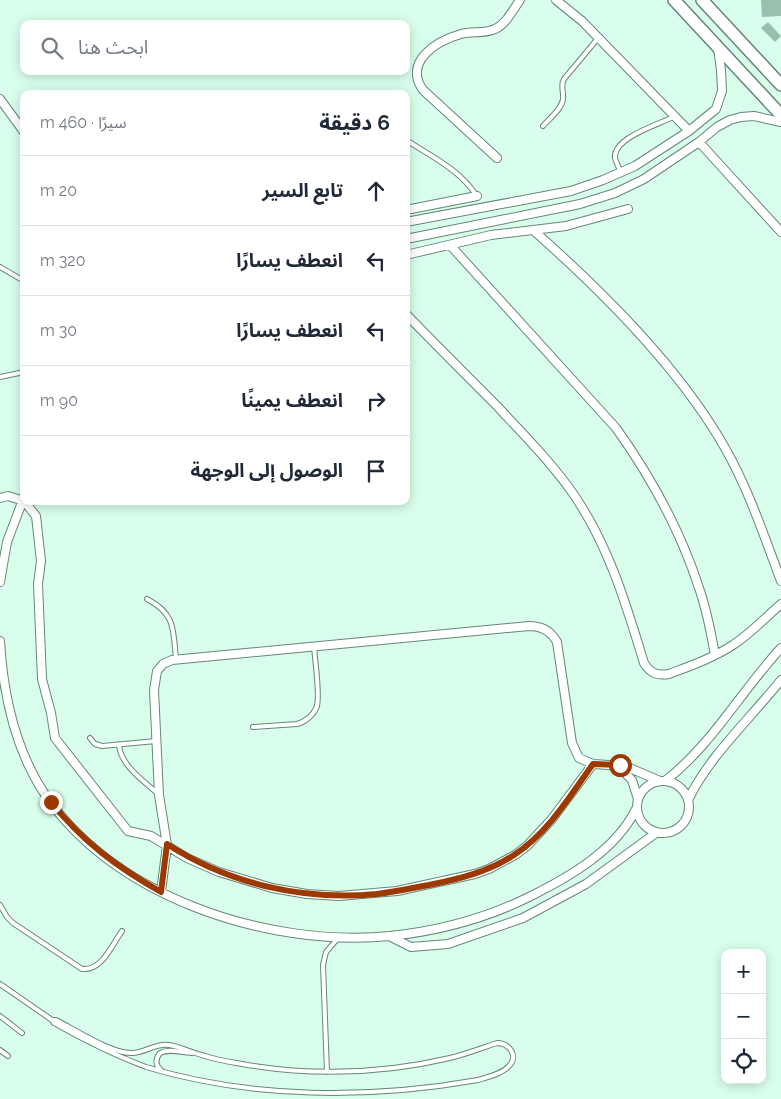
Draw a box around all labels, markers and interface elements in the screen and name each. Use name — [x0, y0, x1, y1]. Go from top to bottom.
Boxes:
search box — [20, 20, 410, 75]
icon: search — [38, 34, 66, 62]
text: ابحث هنا — [78, 36, 148, 58]
text: 6 دقيقة — [319, 110, 390, 135]
text: سيرًا · 460 m — [40, 113, 126, 132]
icon: ahead — [362, 177, 390, 205]
text: تابع السير — [262, 179, 343, 201]
text: 20 m — [40, 181, 77, 200]
icon: left — [362, 247, 390, 275]
text: انعطف يسارًا — [236, 249, 343, 271]
text: 320 m — [40, 251, 86, 270]
icon: left — [362, 317, 390, 345]
text: انعطف يسارًا — [236, 319, 343, 341]
text: 30 m — [40, 321, 77, 340]
icon: right — [362, 387, 390, 415]
text: انعطف يمينًا — [241, 389, 343, 411]
text: 90 m — [40, 391, 78, 410]
icon: arrive — [362, 457, 390, 485]
text: الوصول إلى الوجهة — [190, 459, 343, 481]
route start — [609, 754, 632, 777]
route end — [40, 791, 63, 814]
map controls — [721, 949, 766, 1084]
button: + — [721, 949, 766, 994]
button: − — [721, 994, 766, 1039]
button: locate — [721, 1039, 766, 1084]

